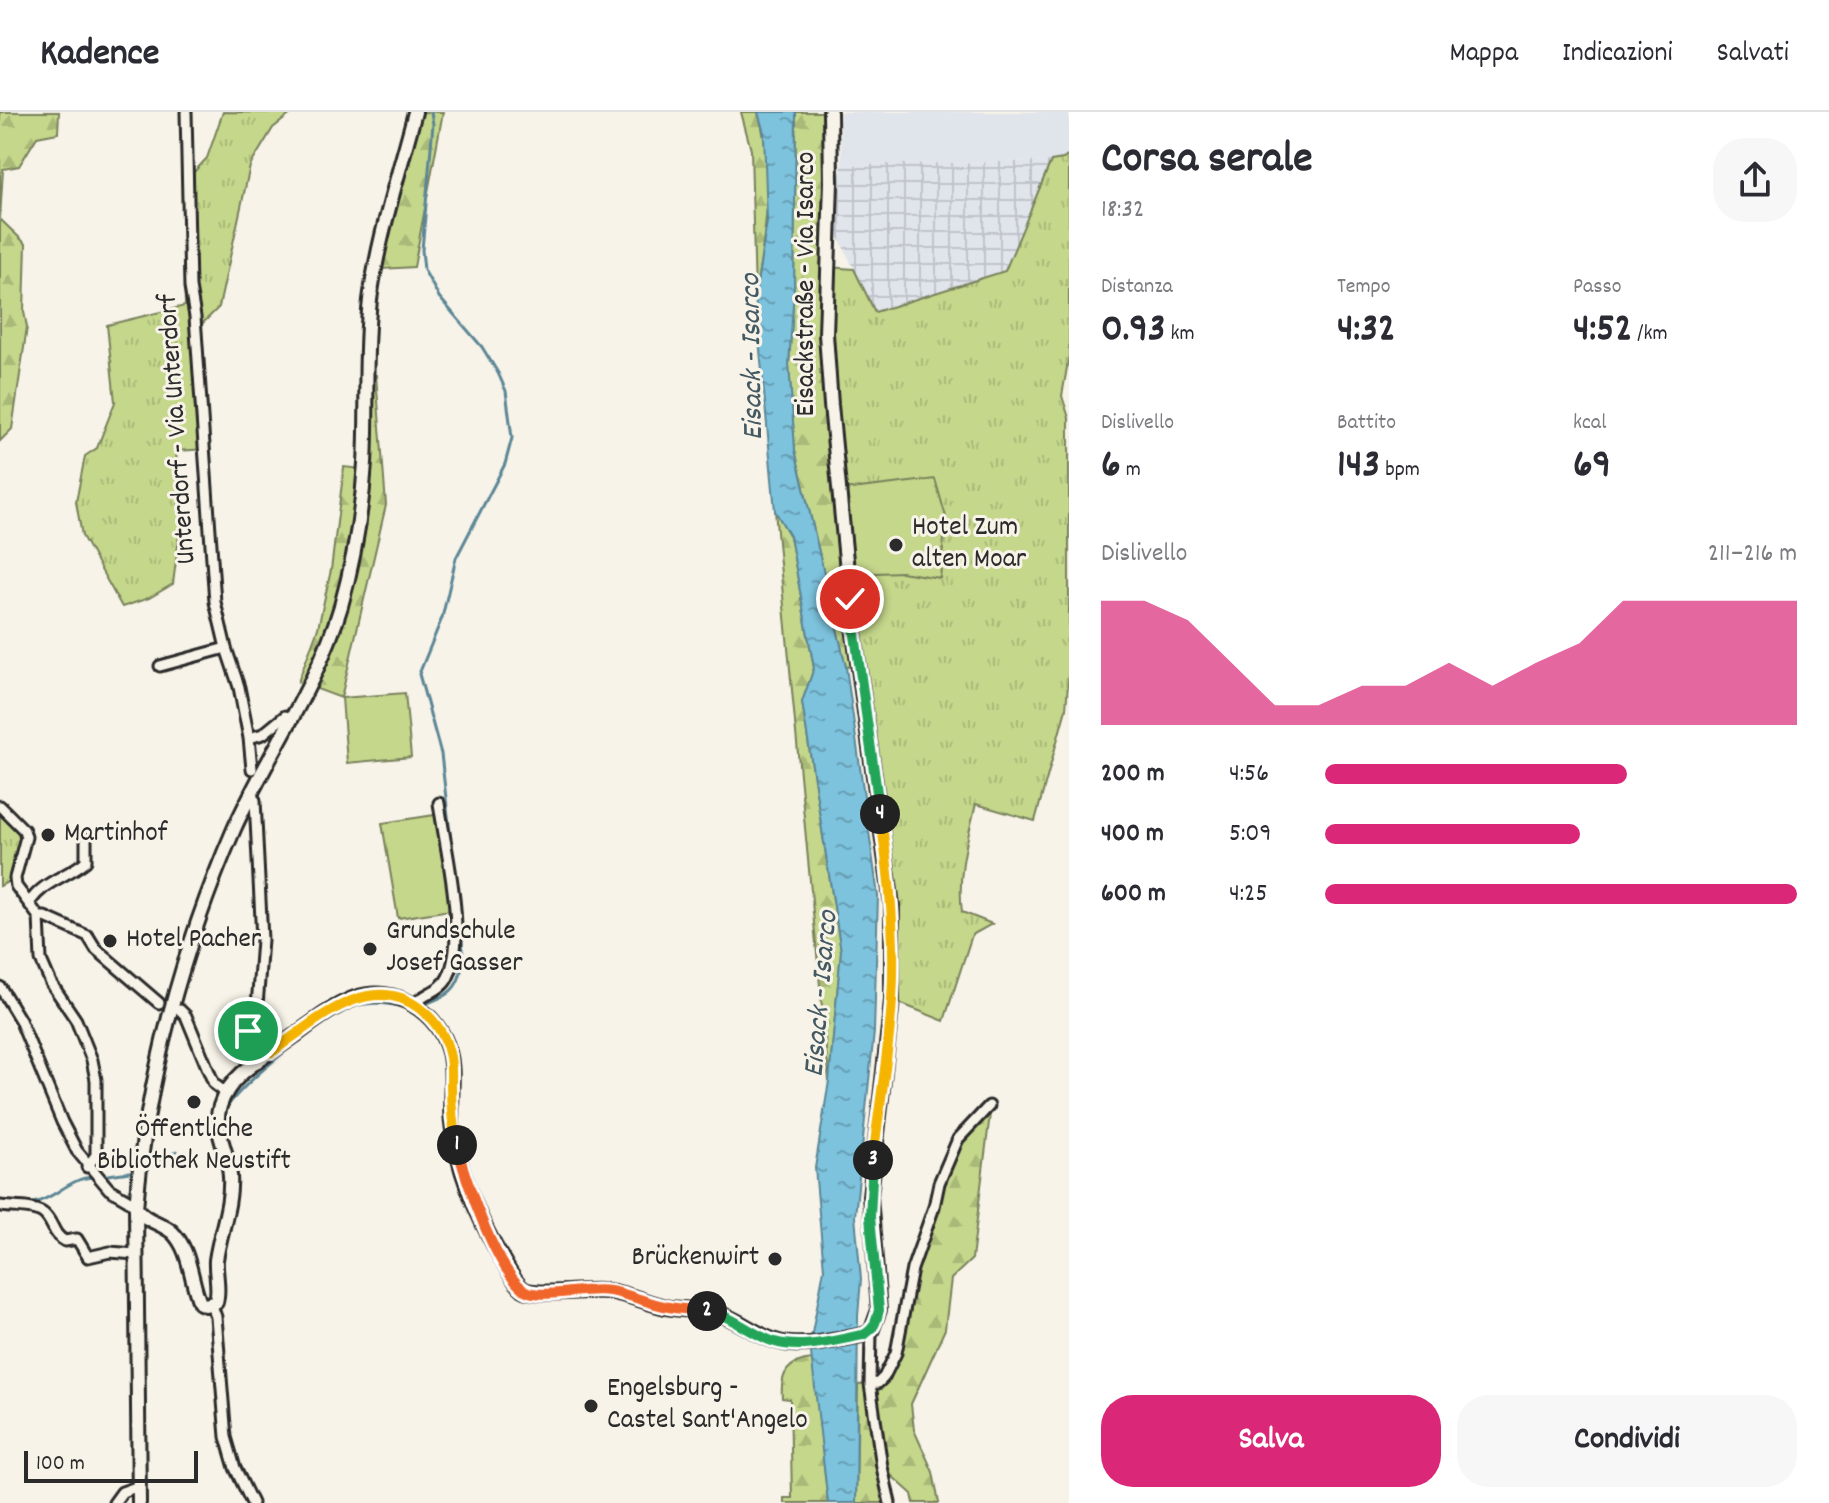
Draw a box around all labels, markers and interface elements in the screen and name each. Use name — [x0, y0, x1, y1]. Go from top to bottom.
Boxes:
text: Kadence — [40, 28, 159, 83]
text: Mappa — [1450, 35, 1518, 75]
text: Indicazioni — [1562, 35, 1673, 75]
text: Salvati — [1717, 35, 1789, 75]
text: Corsa serale — [1101, 130, 1313, 193]
button: share — [1713, 138, 1797, 222]
street label: Eisackstraße - Via Isarco — [788, 152, 828, 417]
text: 18:32 — [1101, 192, 1144, 229]
water label: Eisack - Isarco — [731, 272, 777, 441]
text: Distanza — [1101, 272, 1173, 303]
text: Tempo — [1337, 272, 1391, 303]
text: Passo — [1573, 272, 1622, 303]
street label: Unterdorf - Via Unterdorf — [150, 291, 208, 566]
text: 0.93 — [1101, 303, 1166, 360]
text: 4:32 — [1337, 303, 1395, 360]
text: 4:52 — [1573, 303, 1632, 360]
text: km — [1166, 319, 1195, 350]
text: /km — [1632, 319, 1668, 350]
text: Dislivello — [1101, 408, 1174, 439]
text: Battito — [1337, 408, 1396, 439]
text: kcal — [1573, 408, 1606, 439]
text: 6 — [1101, 439, 1121, 496]
text: 143 — [1337, 439, 1380, 496]
text: 69 — [1573, 439, 1611, 496]
text: m — [1121, 455, 1141, 486]
text: bpm — [1380, 455, 1420, 486]
place label: Hotel Zum alten Moar — [912, 509, 1027, 581]
marker: Hotel Zum alten Moar — [887, 536, 905, 554]
text: Dislivello — [1101, 536, 1187, 573]
text: 211–216 m — [1708, 536, 1797, 573]
pin — [816, 565, 884, 633]
icon: check — [828, 577, 872, 621]
text: 200 m — [1101, 756, 1165, 793]
text: 4:56 — [1229, 756, 1269, 793]
pin: 4 — [860, 794, 900, 834]
text: 4 — [875, 798, 885, 829]
place label: Martinhof — [64, 815, 169, 855]
text: 400 m — [1101, 816, 1164, 853]
text: 5:09 — [1229, 816, 1271, 853]
marker: Martinhof — [39, 826, 57, 844]
text: 600 m — [1101, 876, 1166, 913]
text: 4:25 — [1229, 876, 1268, 913]
water label: Eisack - Isarco — [794, 907, 852, 1079]
place label: Grundschule Josef Gasser — [386, 913, 523, 985]
place label: Hotel Pacher — [126, 921, 262, 961]
marker: Hotel Pacher — [101, 932, 119, 950]
marker: Grundschule Josef Gasser — [361, 940, 379, 958]
pin — [214, 997, 282, 1065]
icon: arrive — [226, 1009, 270, 1053]
marker: Öffentliche Bibliothek Neustift — [185, 1093, 203, 1111]
place label: Öffentliche Bibliothek Neustift — [97, 1111, 291, 1183]
pin: 1 — [437, 1125, 477, 1165]
text: 1 — [455, 1129, 459, 1160]
pin: 3 — [853, 1140, 893, 1180]
text: 3 — [868, 1144, 878, 1175]
place label: Brückenwirt — [631, 1239, 759, 1279]
marker: Brückenwirt — [766, 1250, 784, 1268]
pin: 2 — [687, 1291, 727, 1331]
text: 2 — [702, 1295, 712, 1326]
place label: Engelsburg - Castel Sant'Angelo — [607, 1370, 808, 1442]
button: Salva — [1101, 1395, 1441, 1487]
button: Condividi — [1457, 1395, 1797, 1487]
marker: Engelsburg - Castel Sant'Angelo — [582, 1397, 600, 1415]
scale bar — [24, 1447, 198, 1483]
text: 100 m — [36, 1449, 85, 1480]

